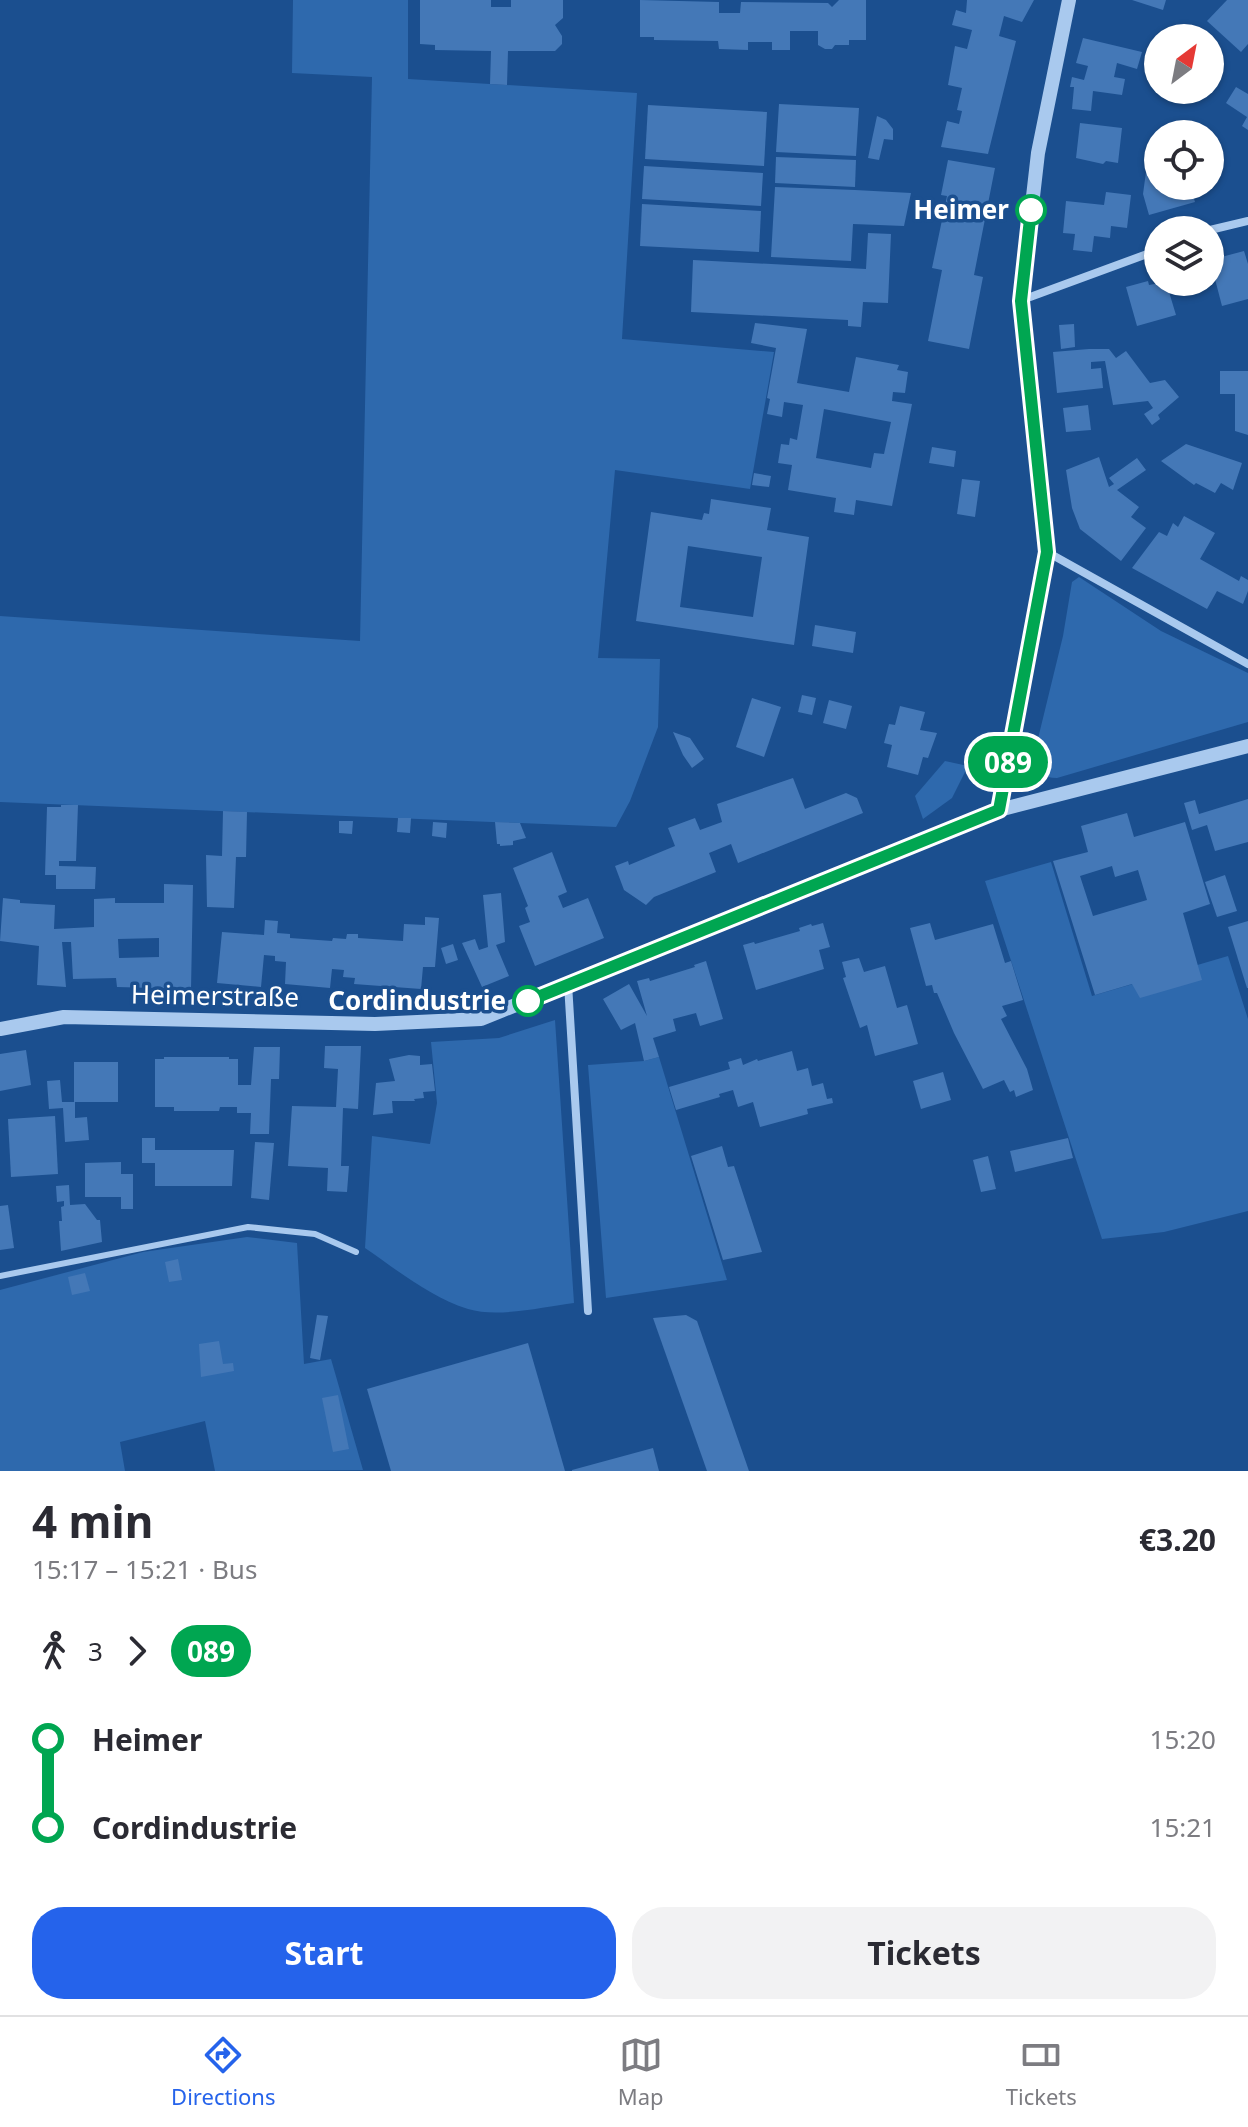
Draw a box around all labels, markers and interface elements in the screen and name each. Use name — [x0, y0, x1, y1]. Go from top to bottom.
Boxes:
north arrow — [1144, 24, 1224, 104]
map controls — [1144, 24, 1224, 296]
button: locate — [1144, 120, 1224, 200]
place label: Heimer — [913, 191, 1009, 227]
marker: Heimer — [1016, 195, 1046, 225]
button: layers — [1144, 216, 1224, 296]
line badge: 089 — [962, 736, 1054, 788]
text: 089 — [984, 743, 1032, 781]
street label: Heimerstraße — [131, 976, 299, 1014]
place label: Cordindustrie — [328, 982, 506, 1018]
marker: Cordindustrie — [513, 986, 543, 1016]
text: 4 min — [32, 1491, 153, 1551]
text: €3.20 — [1139, 1519, 1216, 1560]
text: 15:17 – 15:21 · Bus — [32, 1551, 257, 1587]
icon: walk — [32, 1629, 76, 1673]
icon: forward — [115, 1629, 159, 1673]
text: 089 — [187, 1632, 235, 1670]
text: 3 — [88, 1633, 103, 1669]
text: Heimer — [92, 1719, 202, 1760]
text: 15:20 — [1150, 1721, 1216, 1757]
text: Cordindustrie — [92, 1807, 297, 1848]
text: 15:21 — [1150, 1809, 1216, 1845]
button: Start — [32, 1907, 616, 1999]
button: Tickets — [632, 1907, 1216, 1999]
tab: Directions — [171, 2033, 276, 2111]
tab: Map — [618, 2033, 664, 2111]
tab: Tickets — [1006, 2033, 1077, 2111]

